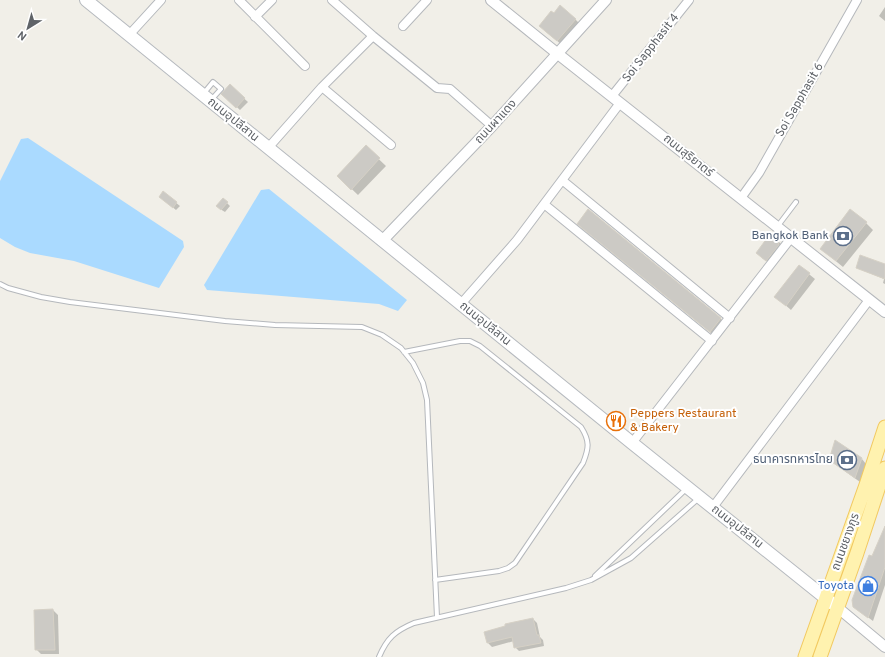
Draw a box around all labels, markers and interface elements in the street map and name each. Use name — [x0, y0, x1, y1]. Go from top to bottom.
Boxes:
north arrow — [8, 8, 48, 48]
street label: Soi Sapphasit 4 — [619, 10, 683, 86]
text: N — [15, 27, 30, 43]
street label: Soi Sapphasit 6 — [772, 60, 828, 140]
street label: ถนนอุปลีสาน — [204, 94, 262, 146]
street label: ถนนผาแดง — [471, 96, 521, 148]
street label: ถนนสุริยาตร์ — [660, 131, 717, 182]
bank icon: Bangkok Bank — [832, 225, 854, 247]
place label: Bangkok Bank — [751, 228, 829, 244]
street label: ถนนอุปลีสาน — [456, 298, 514, 350]
place label: Peppers Restaurant & Bakery — [630, 406, 737, 436]
restaurant icon: Peppers Restaurant & Bakery — [605, 410, 627, 432]
bank icon: ธนาคารทหารไทย — [836, 449, 858, 471]
place label: ธนาคารทหารไทย — [753, 452, 833, 468]
street label: ถนนอุปลีสาน — [708, 502, 766, 552]
street label: ถนนชยางกูร — [828, 511, 864, 573]
shop icon: Toyota — [857, 575, 879, 597]
place label: Toyota — [818, 578, 854, 594]

